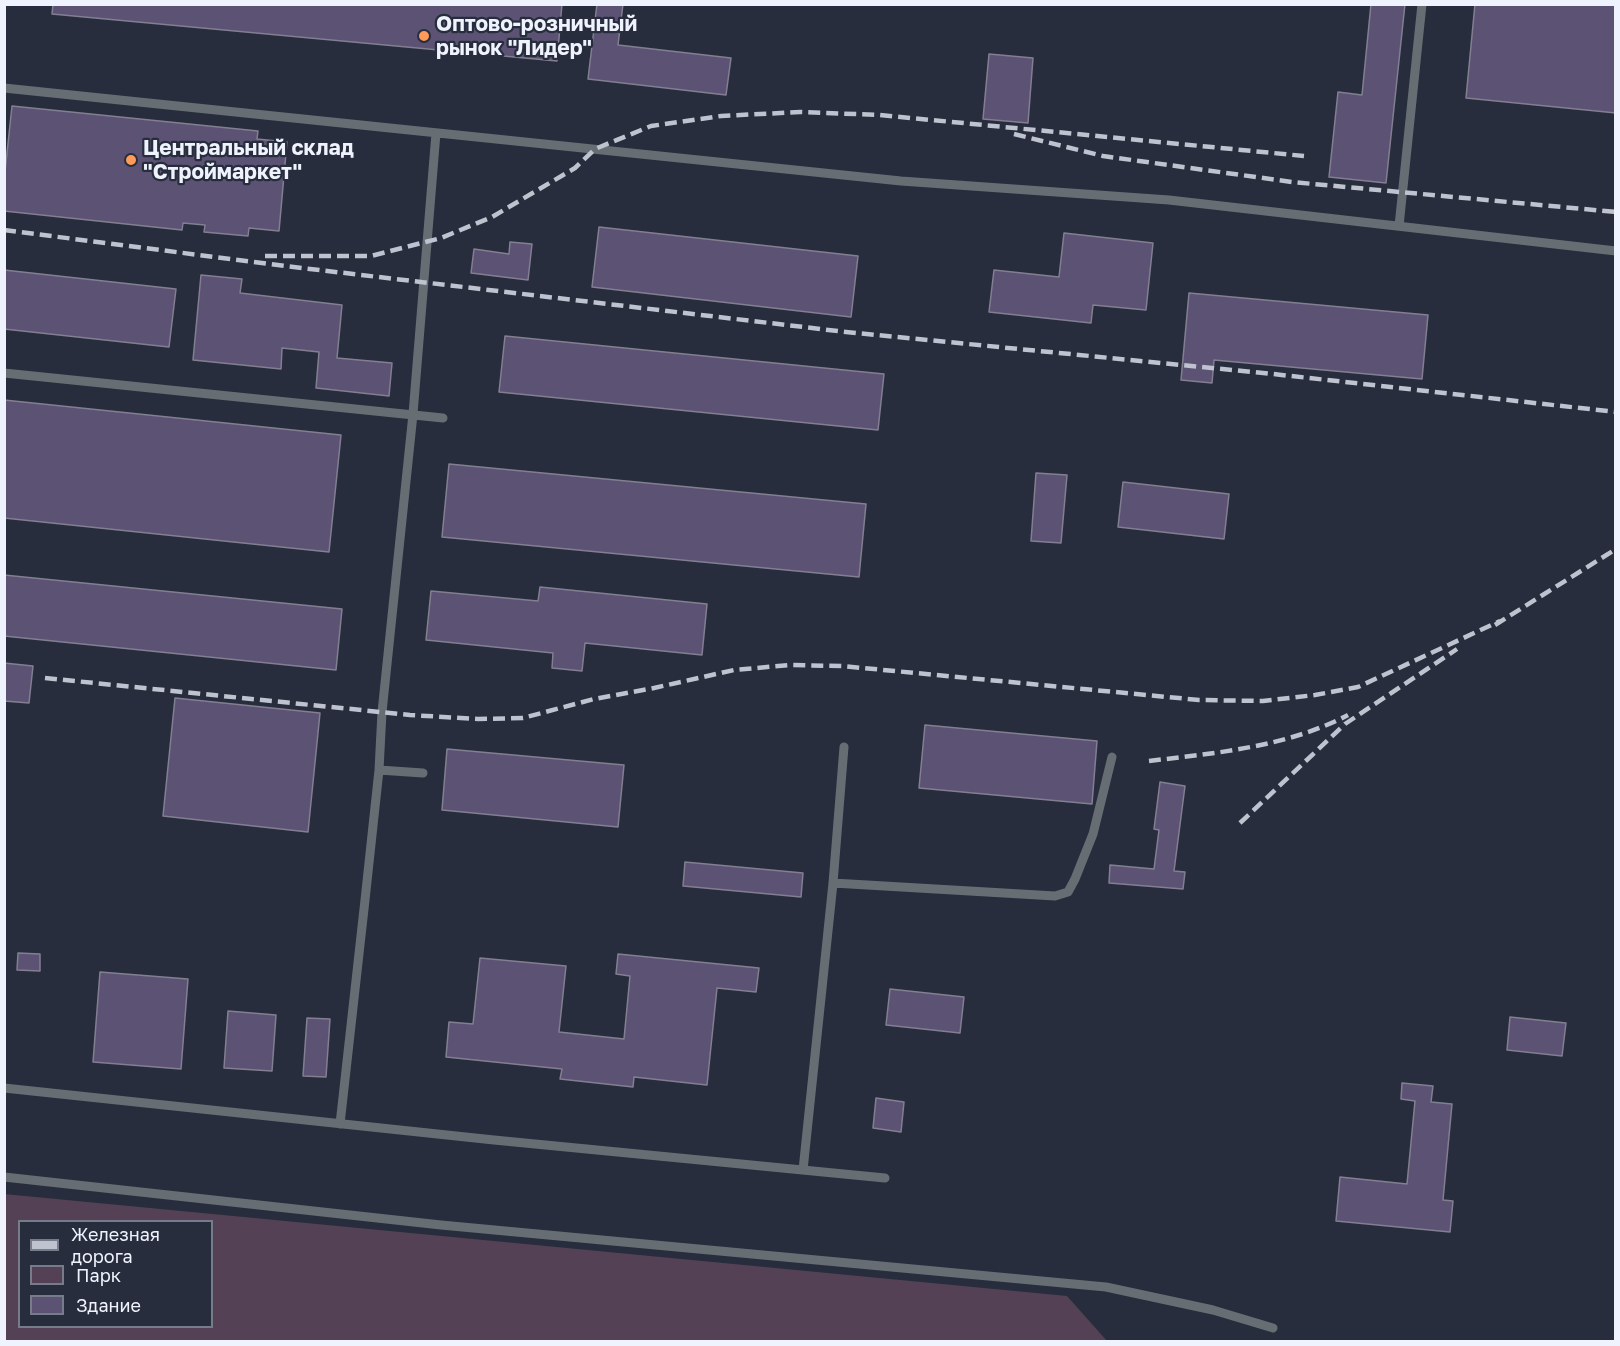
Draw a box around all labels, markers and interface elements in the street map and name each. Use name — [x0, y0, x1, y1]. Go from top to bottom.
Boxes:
place label: Оптово-розничный рынок "Лидер" — [436, 11, 637, 61]
marker: Оптово-розничный рынок "Лидер" — [417, 29, 431, 43]
place label: Центральный склад "Строймаркет" — [143, 135, 354, 185]
marker: Центральный склад "Строймаркет" — [124, 153, 138, 167]
legend — [18, 1220, 213, 1328]
text: Железная дорога — [71, 1223, 160, 1267]
text: Парк — [76, 1264, 121, 1286]
text: Здание — [76, 1294, 141, 1316]

